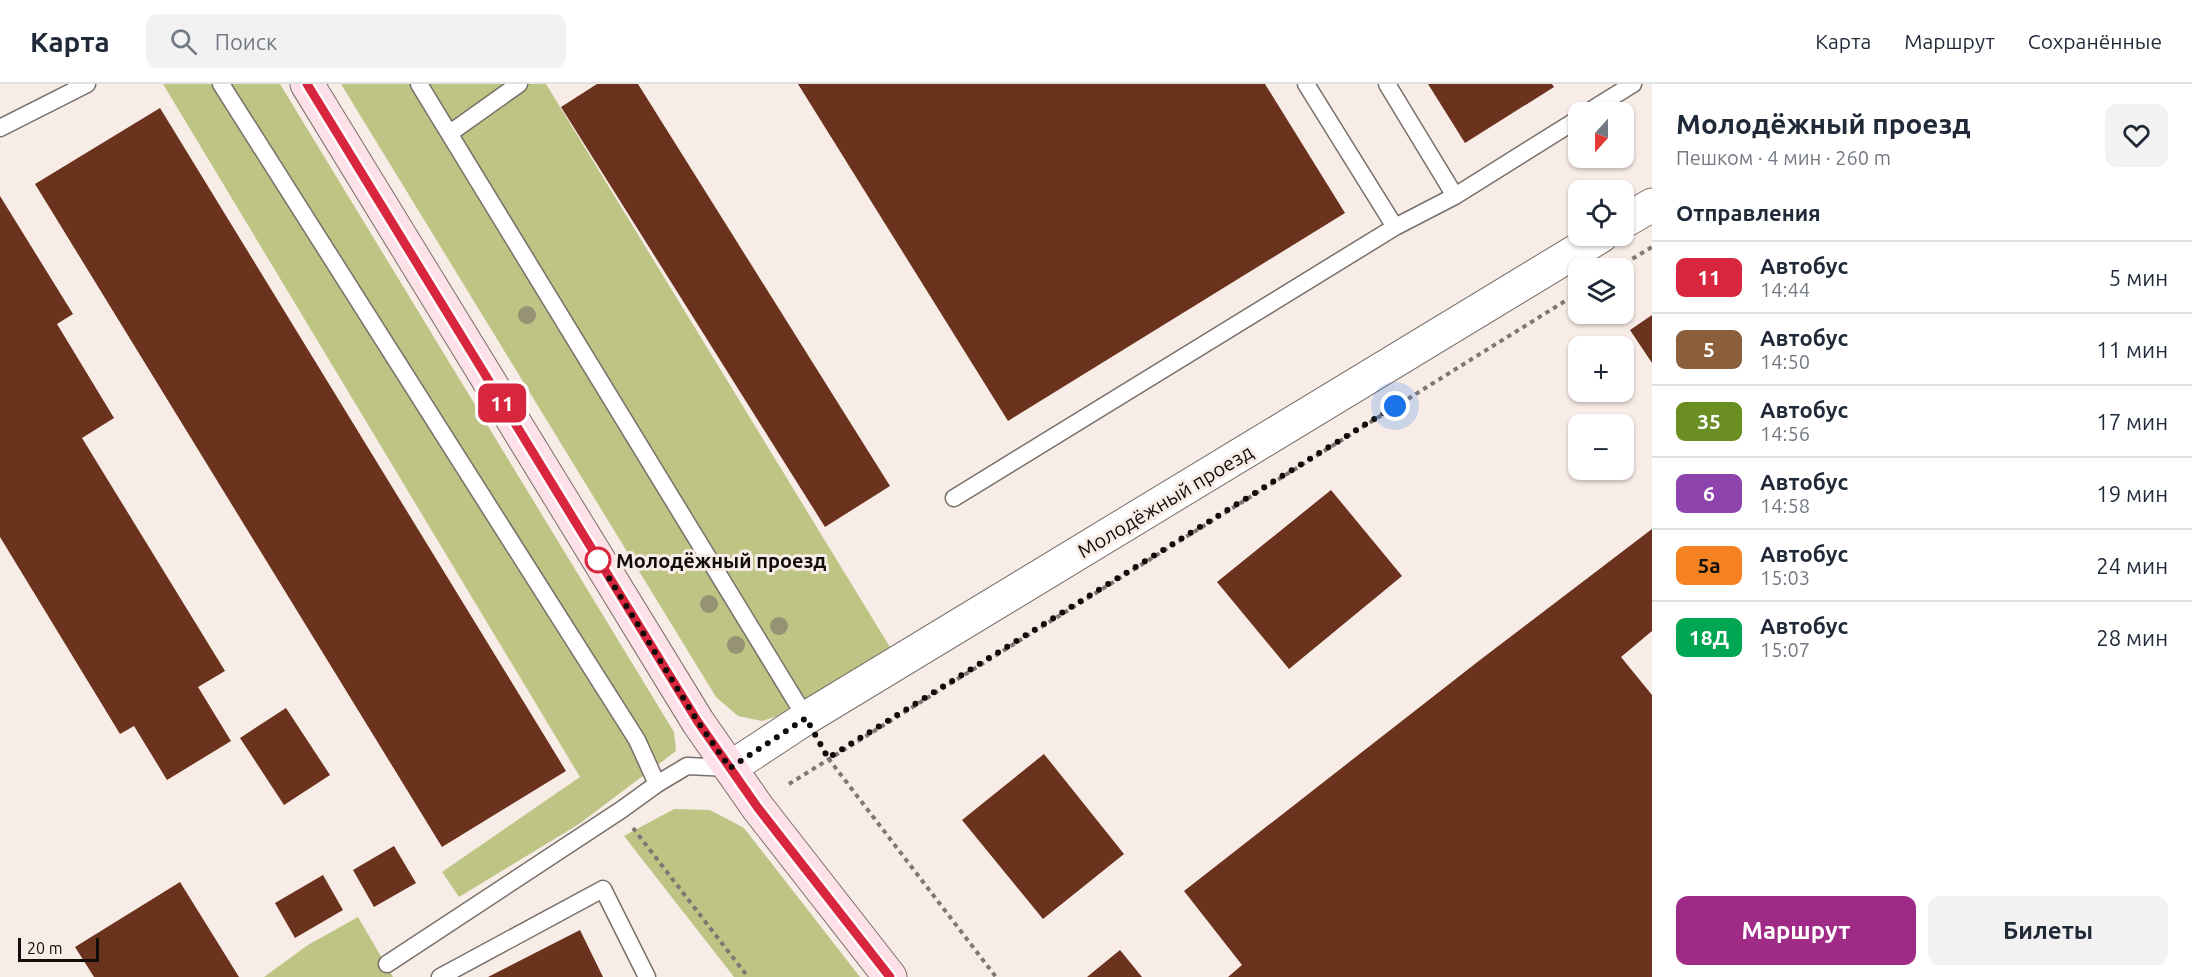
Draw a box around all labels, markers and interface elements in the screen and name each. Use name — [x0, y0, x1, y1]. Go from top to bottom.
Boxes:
search box — [146, 14, 566, 68]
icon: search — [167, 25, 200, 58]
text: Карта — [30, 26, 110, 57]
text: Поиск — [215, 29, 277, 54]
text: Карта — [1815, 29, 1871, 53]
text: Маршрут — [1904, 29, 1995, 53]
text: Сохранённые — [2028, 29, 2162, 53]
north arrow — [1568, 102, 1634, 168]
map controls — [1568, 102, 1634, 480]
button: heart — [2105, 104, 2168, 167]
text: Молодёжный проезд — [1676, 108, 1971, 139]
text: Пешком · 4 мин · 260 m — [1676, 146, 1891, 169]
button: locate — [1568, 180, 1634, 246]
text: Отправления — [1676, 200, 1821, 225]
text: Автобус — [1760, 253, 1848, 278]
button: layers — [1568, 258, 1634, 324]
text: 11 — [1697, 265, 1721, 289]
text: 5 мин — [2109, 265, 2168, 290]
text: 14:44 — [1760, 278, 1810, 301]
text: Автобус — [1760, 325, 1848, 350]
button: + — [1568, 336, 1634, 402]
text: 5 — [1703, 337, 1715, 361]
text: 11 мин — [2096, 337, 2168, 362]
text: 14:50 — [1760, 350, 1810, 373]
line badge: 11 — [475, 384, 529, 422]
text: 11 — [490, 391, 514, 415]
your location — [1380, 391, 1410, 421]
text: Автобус — [1760, 397, 1848, 422]
text: 35 — [1697, 409, 1721, 433]
text: 17 мин — [2096, 409, 2168, 434]
button: − — [1568, 414, 1634, 480]
text: 14:56 — [1760, 422, 1810, 445]
street label: Молодёжный проезд — [1073, 439, 1257, 562]
text: Автобус — [1760, 469, 1848, 494]
text: 6 — [1703, 481, 1715, 505]
text: 19 мин — [2096, 481, 2168, 506]
text: 14:58 — [1760, 494, 1810, 517]
text: Автобус — [1760, 541, 1848, 566]
marker: Молодёжный проезд — [585, 547, 611, 573]
place label: Молодёжный проезд — [616, 549, 826, 572]
text: 5а — [1697, 553, 1721, 577]
text: 24 мин — [2096, 553, 2168, 578]
text: 15:03 — [1760, 566, 1810, 589]
text: Автобус — [1760, 613, 1848, 638]
text: 18Д — [1689, 625, 1729, 649]
text: 28 мин — [2096, 625, 2168, 650]
text: 15:07 — [1760, 638, 1810, 661]
button: Маршрут — [1676, 896, 1916, 965]
button: Билеты — [1928, 896, 2168, 965]
scale bar — [18, 935, 99, 962]
text: 20 m — [27, 939, 63, 957]

